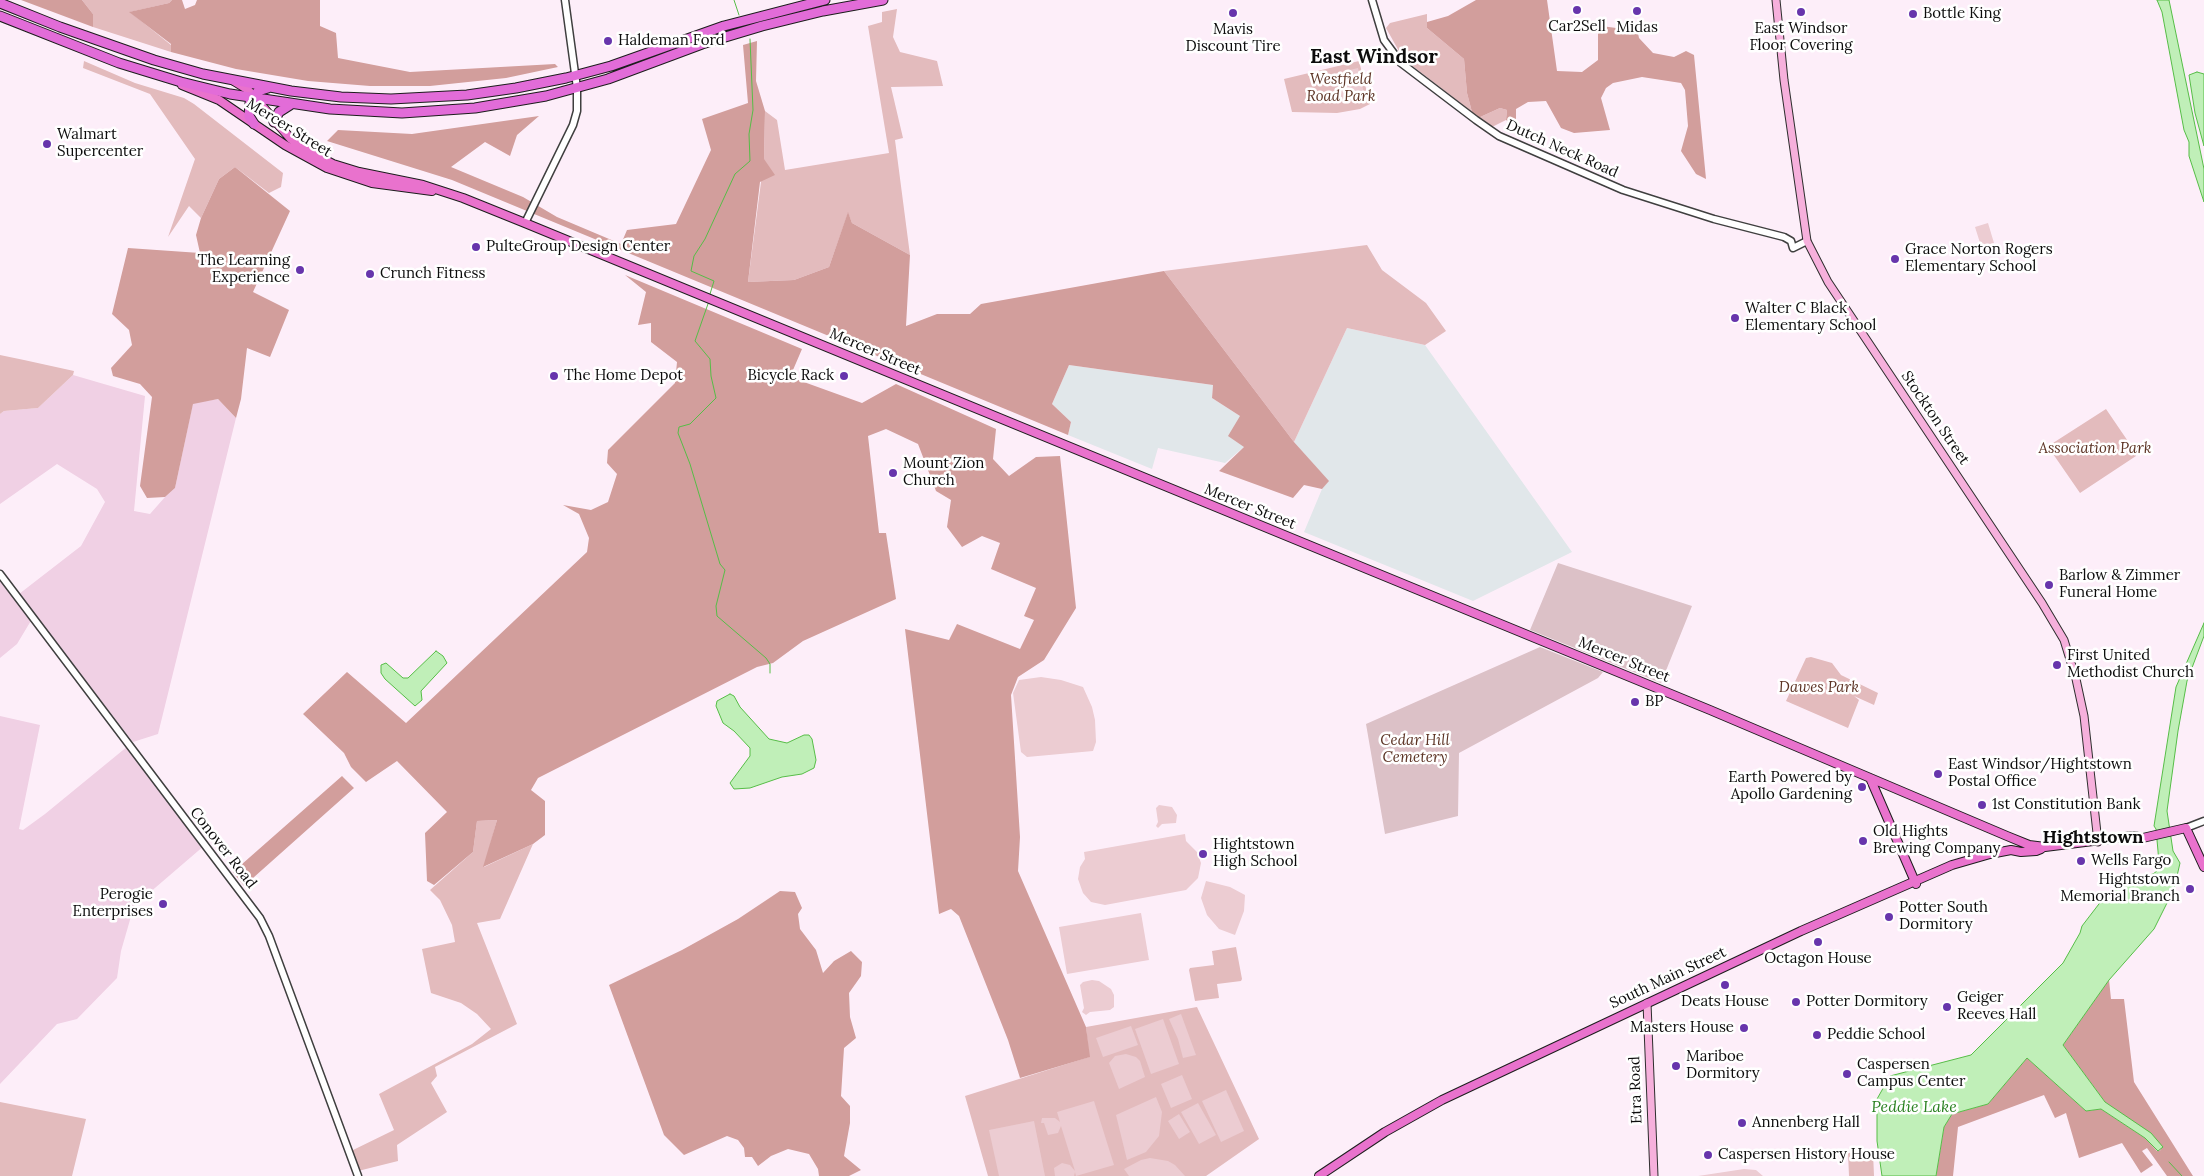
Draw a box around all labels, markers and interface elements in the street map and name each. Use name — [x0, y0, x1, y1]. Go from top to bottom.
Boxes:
marker: Car2Sell — [1571, 4, 1583, 16]
marker: Midas — [1631, 5, 1643, 17]
place label: Bottle King — [1923, 5, 2001, 23]
marker: East Windsor Floor Covering — [1795, 6, 1807, 18]
marker: Mavis Discount Tire — [1227, 7, 1239, 19]
marker: Bottle King — [1907, 8, 1919, 20]
place label: Car2Sell — [1548, 18, 1606, 36]
place label: Midas — [1616, 19, 1658, 37]
place label: East Windsor Floor Covering — [1749, 20, 1853, 55]
place label: Mavis Discount Tire — [1185, 21, 1281, 56]
place label: Haldeman Ford — [618, 32, 725, 50]
marker: Haldeman Ford — [602, 35, 614, 47]
district label: East Windsor — [1310, 45, 1438, 69]
park label: Westfield Road Park — [1306, 71, 1376, 106]
street label: Mercer Street — [243, 95, 335, 161]
street label: Dutch Neck Road — [1503, 116, 1621, 182]
place label: Walmart Supercenter — [57, 126, 143, 161]
marker: Walmart Supercenter — [41, 138, 53, 150]
place label: PulteGroup Design Center — [486, 238, 670, 256]
marker: PulteGroup Design Center — [470, 241, 482, 253]
place label: Grace Norton Rogers Elementary School — [1905, 241, 2053, 276]
place label: The Learning Experience — [198, 252, 290, 287]
marker: Grace Norton Rogers Elementary School — [1889, 253, 1901, 265]
marker: The Learning Experience — [294, 264, 306, 276]
place label: Crunch Fitness — [380, 265, 485, 283]
marker: Crunch Fitness — [364, 268, 376, 280]
place label: Walter C Black Elementary School — [1745, 300, 1876, 335]
marker: Walter C Black Elementary School — [1729, 312, 1741, 324]
street label: Mercer Street — [827, 325, 923, 379]
place label: The Home Depot — [564, 367, 683, 385]
place label: Bicycle Rack — [748, 367, 834, 385]
street label: Stockton Street — [1897, 368, 1973, 468]
marker: The Home Depot — [548, 370, 560, 382]
marker: Bicycle Rack — [838, 370, 850, 382]
park label: Association Park — [2039, 440, 2151, 458]
place label: Mount Zion Church — [903, 455, 984, 490]
marker: Mount Zion Church — [887, 467, 899, 479]
street label: Mercer Street — [1202, 480, 1298, 534]
place label: Barlow & Zimmer Funeral Home — [2059, 567, 2180, 602]
marker: Barlow & Zimmer Funeral Home — [2043, 579, 2055, 591]
street label: Mercer Street — [1576, 633, 1672, 687]
place label: First United Methodist Church — [2067, 647, 2194, 682]
marker: First United Methodist Church — [2051, 659, 2063, 671]
park label: Dawes Park — [1779, 679, 1859, 697]
place label: BP — [1645, 693, 1663, 711]
marker: BP — [1629, 696, 1641, 708]
park label: Cedar Hill Cemetery — [1380, 732, 1450, 767]
place label: East Windsor/Hightstown Postal Office — [1948, 756, 2132, 791]
marker: East Windsor/Hightstown Postal Office — [1932, 768, 1944, 780]
place label: Earth Powered by Apollo Gardening — [1728, 769, 1852, 804]
marker: Earth Powered by Apollo Gardening — [1856, 781, 1868, 793]
place label: 1st Constitution Bank — [1992, 796, 2141, 814]
marker: 1st Constitution Bank — [1976, 799, 1988, 811]
street label: Conover Road — [186, 804, 260, 892]
place label: Old Hights Brewing Company — [1873, 823, 2001, 858]
district label: Hightstown — [2043, 827, 2143, 849]
marker: Old Hights Brewing Company — [1857, 835, 1869, 847]
place label: Hightstown High School — [1213, 836, 1297, 871]
marker: Hightstown High School — [1197, 848, 1209, 860]
place label: Wells Fargo — [2091, 852, 2171, 870]
marker: Wells Fargo — [2075, 855, 2087, 867]
place label: Hightstown Memorial Branch — [2060, 871, 2180, 906]
marker: Hightstown Memorial Branch — [2184, 883, 2196, 895]
place label: Perogie Enterprises — [73, 886, 153, 921]
marker: Perogie Enterprises — [157, 898, 169, 910]
place label: Potter South Dormitory — [1899, 899, 1988, 934]
marker: Potter South Dormitory — [1883, 911, 1895, 923]
marker: Octagon House — [1812, 936, 1824, 948]
street label: South Main Street — [1607, 943, 1729, 1013]
place label: Octagon House — [1764, 950, 1872, 968]
marker: Deats House — [1719, 979, 1731, 991]
place label: Geiger Reeves Hall — [1957, 989, 2036, 1024]
place label: Deats House — [1681, 993, 1769, 1011]
place label: Potter Dormitory — [1806, 993, 1928, 1011]
marker: Potter Dormitory — [1790, 996, 1802, 1008]
marker: Geiger Reeves Hall — [1941, 1001, 1953, 1013]
place label: Masters House — [1630, 1019, 1734, 1037]
marker: Masters House — [1738, 1022, 1750, 1034]
place label: Peddie School — [1827, 1026, 1925, 1044]
marker: Peddie School — [1811, 1029, 1823, 1041]
place label: Mariboe Dormitory — [1686, 1048, 1760, 1083]
street label: Etra Road — [1626, 1056, 1646, 1124]
place label: Caspersen Campus Center — [1857, 1056, 1965, 1091]
marker: Mariboe Dormitory — [1670, 1060, 1682, 1072]
marker: Caspersen Campus Center — [1841, 1068, 1853, 1080]
water label: Peddie Lake — [1871, 1097, 1957, 1117]
place label: Annenberg Hall — [1752, 1114, 1860, 1132]
marker: Annenberg Hall — [1736, 1117, 1748, 1129]
place label: Caspersen History House — [1718, 1146, 1895, 1164]
marker: Caspersen History House — [1702, 1149, 1714, 1161]

